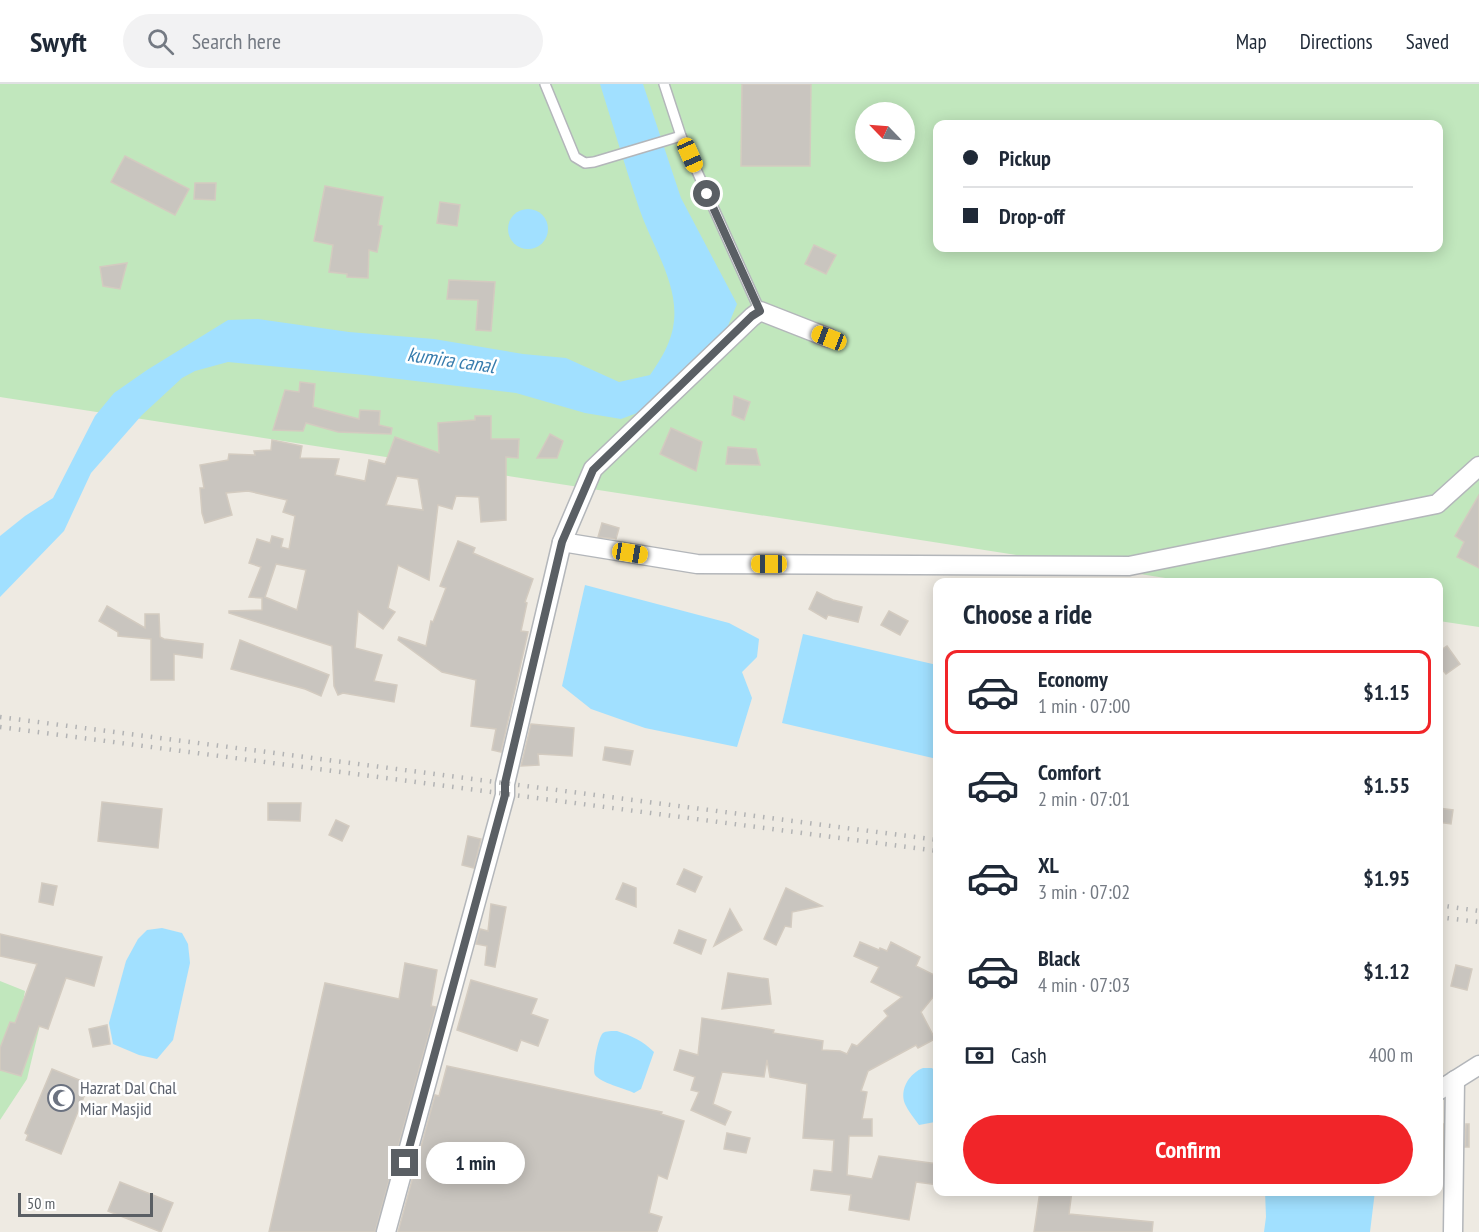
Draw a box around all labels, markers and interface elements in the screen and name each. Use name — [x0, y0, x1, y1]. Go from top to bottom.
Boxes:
search box — [123, 14, 543, 68]
text: Swyft — [30, 23, 87, 60]
icon: search — [144, 25, 177, 58]
text: Search here — [192, 27, 281, 55]
text: Map — [1236, 28, 1267, 55]
text: Directions — [1300, 28, 1373, 55]
text: Saved — [1406, 28, 1449, 55]
north arrow — [855, 102, 915, 162]
map controls — [855, 102, 915, 162]
car — [674, 135, 706, 175]
text: Pickup — [999, 144, 1051, 172]
route start — [693, 180, 720, 207]
text: Drop-off — [999, 202, 1065, 230]
car — [809, 323, 849, 353]
water label: kumira canal — [406, 341, 499, 379]
car — [611, 541, 649, 565]
car — [751, 555, 787, 573]
text: Choose a ride — [963, 597, 1092, 631]
icon: car — [966, 665, 1020, 719]
text: Economy — [1038, 665, 1108, 693]
text: $1.15 — [1363, 678, 1410, 706]
text: 1 min · 07:00 — [1038, 693, 1130, 719]
icon: car — [966, 758, 1020, 812]
text: Comfort — [1038, 758, 1101, 786]
text: $1.55 — [1363, 771, 1410, 799]
text: 2 min · 07:01 — [1038, 786, 1130, 812]
icon: car — [966, 851, 1020, 905]
text: XL — [1038, 851, 1059, 879]
text: $1.95 — [1363, 864, 1410, 892]
text: 3 min · 07:02 — [1038, 879, 1130, 905]
icon: car — [966, 944, 1020, 998]
text: Black — [1038, 944, 1080, 972]
text: $1.12 — [1363, 957, 1410, 985]
text: 4 min · 07:03 — [1038, 972, 1130, 998]
icon: cash — [963, 1039, 996, 1072]
text: Cash — [1011, 1041, 1047, 1069]
text: 400 m — [1369, 1042, 1413, 1068]
place label: Hazrat Dal Chal Miar Masjid — [80, 1076, 177, 1120]
mosque icon: Hazrat Dal Chal Miar Masjid — [46, 1083, 76, 1113]
button: Confirm — [963, 1115, 1413, 1184]
callout: 1 min — [426, 1142, 525, 1184]
route end — [391, 1149, 418, 1176]
text: 1 min — [455, 1150, 496, 1176]
scale bar — [18, 1190, 153, 1218]
text: 50 m — [27, 1193, 55, 1213]

